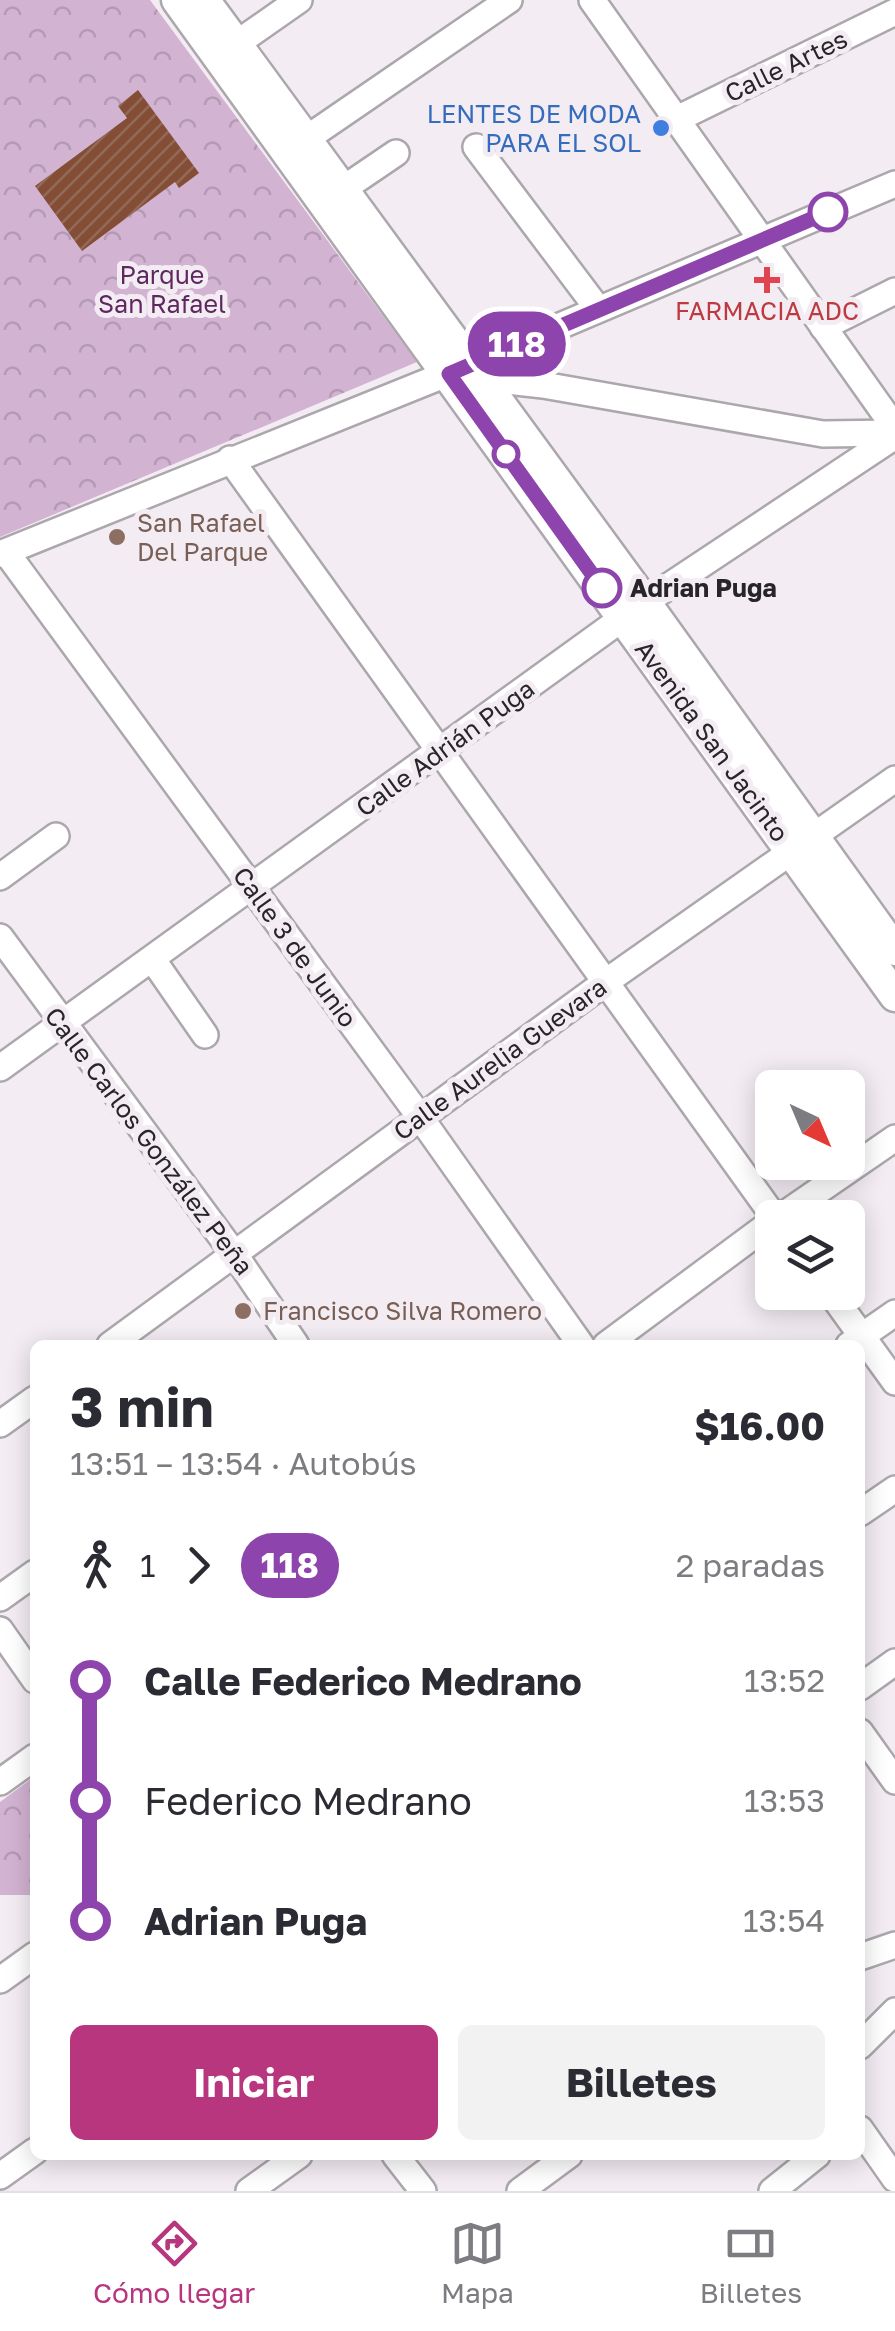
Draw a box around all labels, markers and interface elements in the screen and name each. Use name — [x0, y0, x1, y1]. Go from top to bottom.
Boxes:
street label: Calle Artes — [719, 23, 852, 109]
place label: LENTES DE MODA PARA EL SOL — [427, 98, 641, 158]
marker: LENTES DE MODA PARA EL SOL — [650, 117, 672, 139]
unlabelled marker — [809, 193, 847, 231]
park label: Parque San Rafael — [98, 259, 226, 319]
marker: FARMACIA ADC — [756, 269, 778, 291]
place label: FARMACIA ADC — [675, 295, 859, 326]
line badge: 118 — [460, 312, 574, 376]
text: 118 — [488, 323, 546, 365]
unlabelled marker — [493, 441, 519, 467]
place label: San Rafael Del Parque — [137, 507, 268, 567]
marker: San Rafael Del Parque — [106, 526, 128, 548]
marker: Adrian Puga — [583, 569, 621, 607]
place label: Adrian Puga — [630, 572, 777, 603]
street label: Avenida San Jacinto — [629, 634, 796, 847]
street label: Calle Adrián Puga — [350, 673, 540, 823]
street label: Calle 3 de Junio — [227, 860, 364, 1033]
street label: Calle Aurelia Guevara — [387, 971, 612, 1146]
street label: Calle Carlos González Peña — [39, 1001, 260, 1281]
north arrow — [755, 1070, 865, 1180]
map controls — [755, 1070, 865, 1310]
button: layers — [755, 1200, 865, 1310]
place label: Francisco Silva Romero — [263, 1295, 542, 1326]
marker: Francisco Silva Romero — [232, 1300, 254, 1322]
text: 3 min — [70, 1373, 214, 1439]
text: $16.00 — [694, 1403, 825, 1448]
text: 13:51 – 13:54 · Autobús — [70, 1444, 417, 1482]
icon: walk — [70, 1538, 125, 1593]
icon: forward — [171, 1538, 226, 1593]
text: 118 — [261, 1544, 319, 1586]
text: 1 — [140, 1546, 156, 1584]
text: 2 paradas — [676, 1546, 825, 1584]
text: Calle Federico Medrano — [144, 1658, 582, 1703]
text: 13:52 — [744, 1661, 825, 1699]
text: Federico Medrano — [144, 1778, 472, 1823]
text: 13:53 — [744, 1781, 825, 1819]
text: Adrian Puga — [144, 1898, 367, 1943]
text: 13:54 — [743, 1901, 825, 1939]
button: Iniciar — [70, 2025, 438, 2140]
button: Billetes — [458, 2025, 825, 2140]
tab: Cómo llegar — [93, 2216, 255, 2309]
tab: Mapa — [441, 2216, 514, 2309]
tab: Billetes — [700, 2216, 802, 2309]

